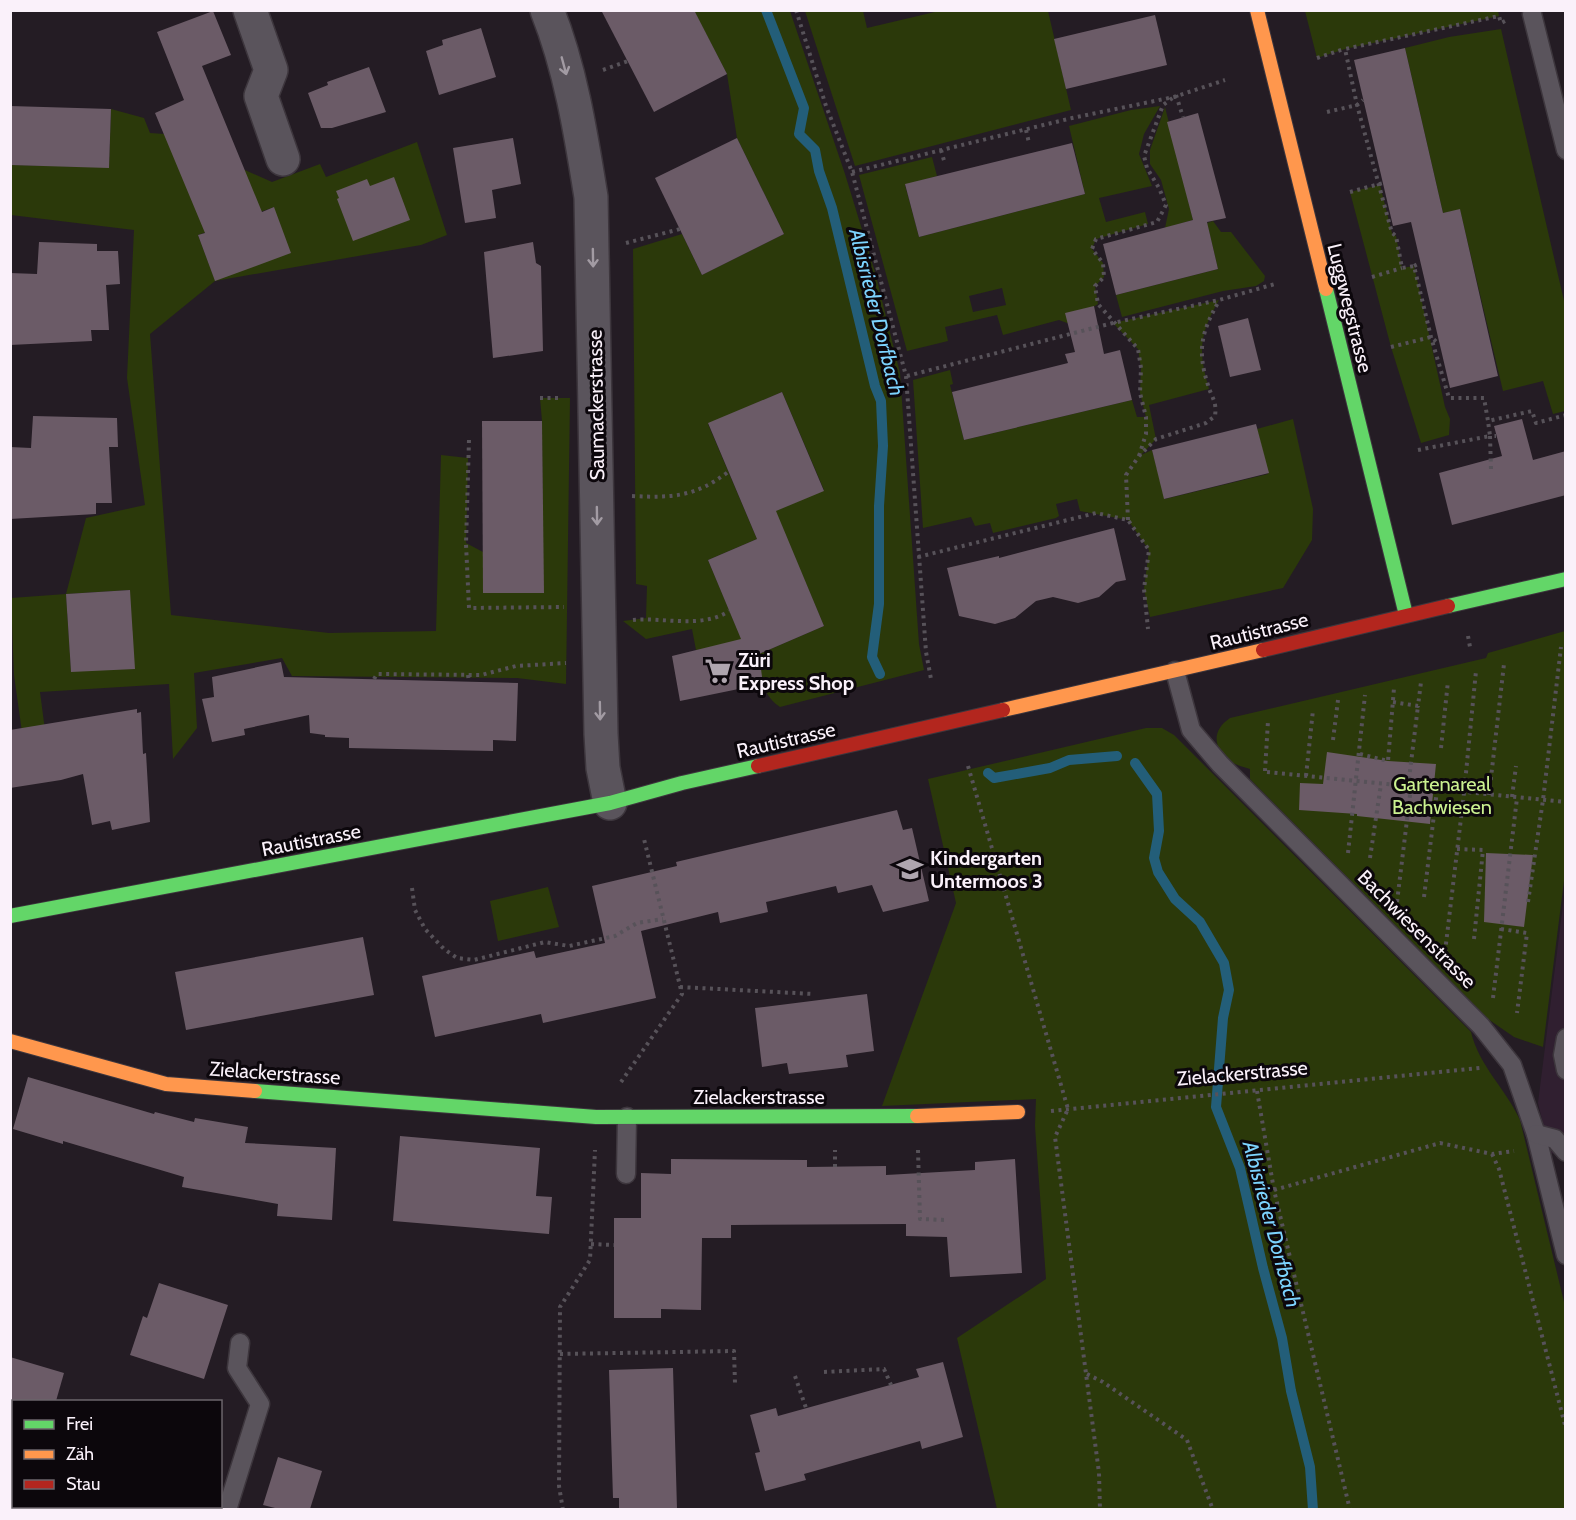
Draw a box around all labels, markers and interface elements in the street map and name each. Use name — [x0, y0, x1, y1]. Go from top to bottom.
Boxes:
one-way arrow — [559, 56, 571, 75]
water label: Albisrieder Dorfbach — [844, 225, 910, 398]
street label: Luggwegstrasse — [1322, 241, 1378, 375]
one-way arrow — [587, 248, 599, 268]
street label: Saumackerstrasse — [583, 329, 609, 481]
one-way arrow — [591, 506, 603, 526]
street label: Rautistrasse — [1207, 607, 1311, 655]
place label: Züri Express Shop — [738, 648, 854, 695]
supermarket icon: Züri Express Shop — [703, 656, 733, 686]
one-way arrow — [594, 701, 606, 721]
street label: Rautistrasse — [734, 717, 838, 763]
park label: Gartenareal Bachwiesen — [1392, 772, 1492, 819]
street label: Rautistrasse — [259, 819, 363, 861]
place label: Kindergarten Untermoos 3 — [930, 846, 1043, 893]
school or university icon: Kindergarten Untermoos 3 — [895, 854, 925, 884]
street label: Bachwiesenstrasse — [1353, 865, 1481, 993]
street label: Zielackerstrasse — [1175, 1055, 1309, 1091]
street label: Zielackerstrasse — [209, 1056, 341, 1090]
street label: Zielackerstrasse — [693, 1085, 825, 1109]
water label: Albisrieder Dorfbach — [1237, 1137, 1306, 1310]
legend — [12, 1400, 222, 1508]
text: Frei — [66, 1413, 93, 1435]
text: Zäh — [66, 1443, 94, 1465]
text: Stau — [66, 1473, 100, 1495]

